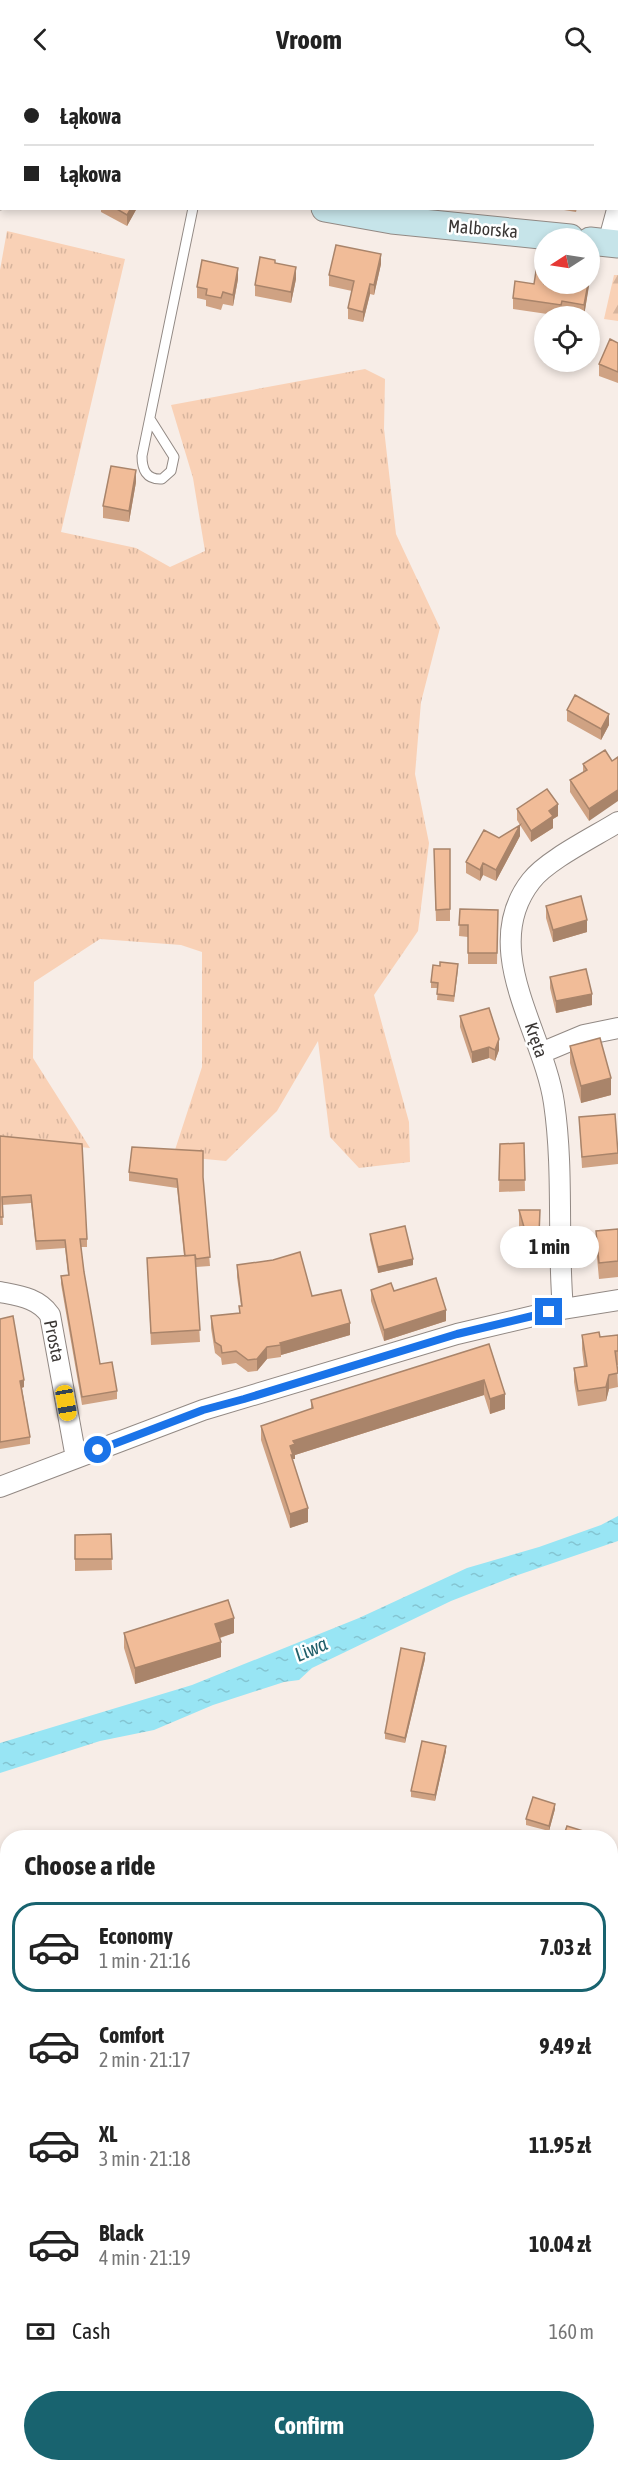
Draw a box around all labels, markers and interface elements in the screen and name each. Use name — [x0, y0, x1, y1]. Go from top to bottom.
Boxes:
icon: back — [24, 23, 57, 56]
icon: search — [561, 23, 594, 56]
text: Vroom — [276, 24, 342, 55]
text: Łąkowa — [60, 103, 121, 129]
text: Łąkowa — [60, 161, 121, 187]
street label: Malborska — [447, 215, 519, 242]
north arrow — [534, 228, 600, 294]
map controls — [534, 228, 600, 372]
button: locate — [534, 306, 600, 372]
street label: Kręta — [521, 1019, 552, 1060]
callout: 1 min — [500, 1225, 598, 1267]
text: 1 min — [529, 1235, 570, 1258]
route end — [535, 1298, 562, 1325]
street label: Prosta — [40, 1318, 69, 1364]
car — [54, 1384, 78, 1422]
route start — [84, 1436, 111, 1463]
water label: Liwa — [291, 1631, 331, 1666]
text: Choose a ride — [24, 1850, 156, 1881]
icon: car — [27, 1920, 81, 1974]
text: Economy — [99, 1923, 173, 1949]
text: 7.03 zł — [539, 1934, 591, 1960]
text: 1 min · 21:16 — [99, 1949, 191, 1972]
icon: car — [27, 2019, 81, 2073]
text: Comfort — [99, 2022, 164, 2048]
text: 9.49 zł — [539, 2033, 591, 2059]
text: 2 min · 21:17 — [99, 2048, 191, 2071]
icon: car — [27, 2118, 81, 2172]
text: XL — [99, 2121, 117, 2147]
text: 11.95 zł — [529, 2132, 591, 2158]
text: 3 min · 21:18 — [99, 2147, 191, 2170]
icon: car — [27, 2217, 81, 2271]
text: Black — [99, 2220, 143, 2246]
text: 10.04 zł — [529, 2231, 591, 2257]
text: 4 min · 21:19 — [99, 2246, 191, 2269]
icon: cash — [24, 2315, 57, 2348]
text: Cash — [72, 2318, 111, 2344]
text: 160 m — [549, 2320, 594, 2343]
button: Confirm — [24, 2391, 594, 2460]

